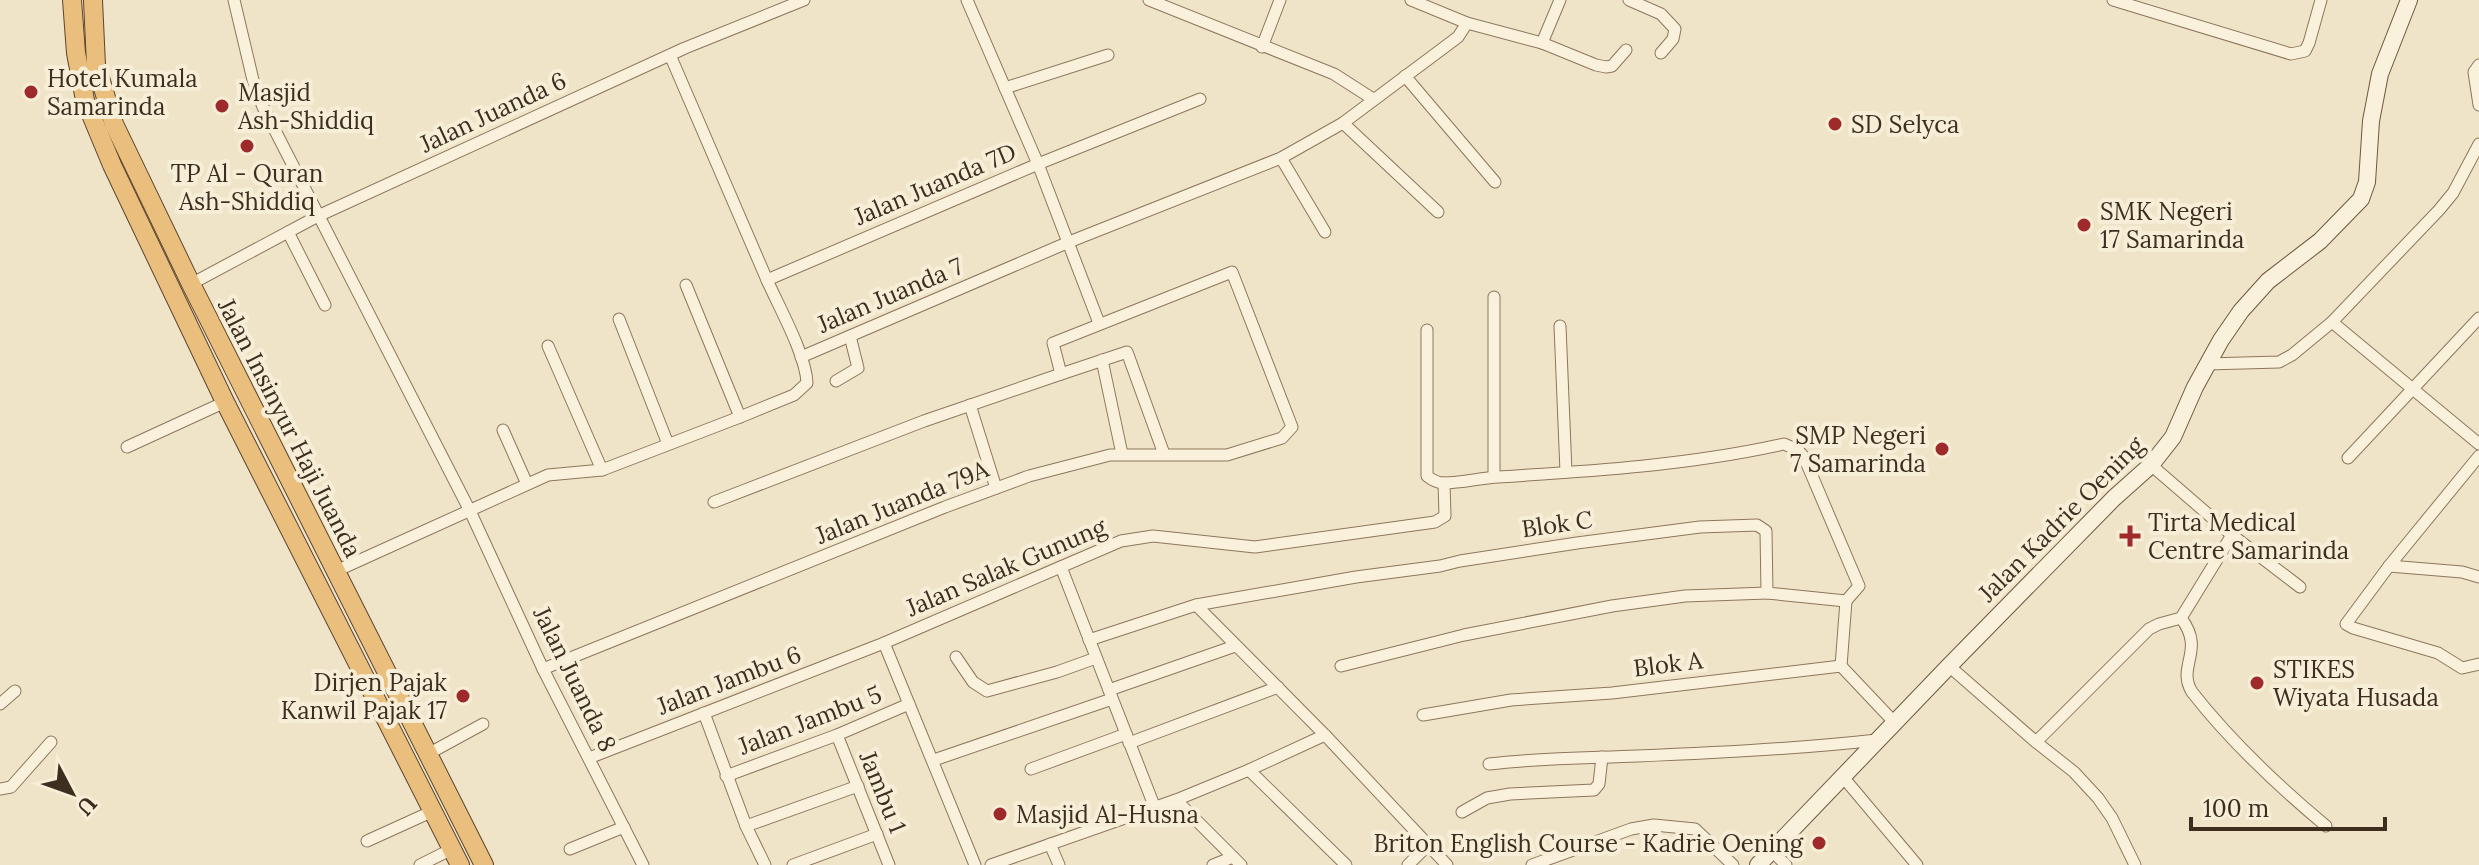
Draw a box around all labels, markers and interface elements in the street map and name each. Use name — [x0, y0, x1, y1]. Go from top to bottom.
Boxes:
place label: Hotel Kumala Samarinda — [47, 63, 198, 122]
street label: Jalan Juanda 6 — [414, 65, 571, 160]
place label: Masjid Ash-Shiddiq — [237, 77, 374, 136]
marker: Hotel Kumala Samarinda — [22, 83, 40, 101]
marker: Masjid Ash-Shiddiq — [213, 97, 231, 115]
place label: SD Selyca — [1851, 109, 1959, 140]
marker: SD Selyca — [1826, 115, 1844, 133]
street label: Jalan Juanda 7D — [848, 136, 1021, 232]
marker: TP Al - Quran Ash-Shiddiq — [238, 137, 256, 155]
place label: TP Al - Quran Ash-Shiddiq — [171, 158, 323, 217]
place label: SMK Negeri 17 Samarinda — [2100, 196, 2244, 255]
marker: SMK Negeri 17 Samarinda — [2075, 216, 2093, 234]
street label: Jalan Juanda 7 — [812, 250, 967, 340]
street label: Jalan Insinyur Haji Juanda — [211, 293, 369, 563]
place label: SMP Negeri 7 Samarinda — [1790, 420, 1926, 479]
street label: Jalan Kadrie Oening — [1971, 429, 2151, 609]
marker: SMP Negeri 7 Samarinda — [1933, 440, 1951, 458]
street label: Jalan Juanda 79A — [810, 453, 994, 551]
street label: Blok C — [1520, 504, 1595, 544]
place label: Tirta Medical Centre Samarinda — [2148, 507, 2349, 566]
street label: Jalan Salak Gunung — [900, 511, 1111, 624]
marker: Tirta Medical Centre Samarinda — [2119, 525, 2141, 547]
street label: Jalan Juanda 8 — [526, 601, 623, 757]
street label: Jalan Jambu 6 — [652, 638, 805, 722]
street label: Blok A — [1632, 644, 1705, 684]
place label: STIKES Wiyata Husada — [2273, 654, 2439, 713]
place label: Dirjen Pajak Kanwil Pajak 17 — [281, 667, 447, 726]
marker: STIKES Wiyata Husada — [2248, 674, 2266, 692]
street label: Jalan Jambu 5 — [733, 678, 886, 762]
marker: Dirjen Pajak Kanwil Pajak 17 — [454, 687, 472, 705]
street label: Jambu 1 — [852, 745, 913, 838]
north arrow — [32, 753, 112, 833]
scale bar — [2191, 781, 2385, 831]
text: U — [71, 791, 103, 822]
text: 100 m — [2203, 793, 2269, 824]
place label: Masjid Al-Husna — [1016, 799, 1199, 830]
marker: Masjid Al-Husna — [991, 805, 1009, 823]
place label: Briton English Course - Kadrie Oening — [1373, 828, 1804, 859]
marker: Briton English Course - Kadrie Oening — [1810, 834, 1828, 852]

